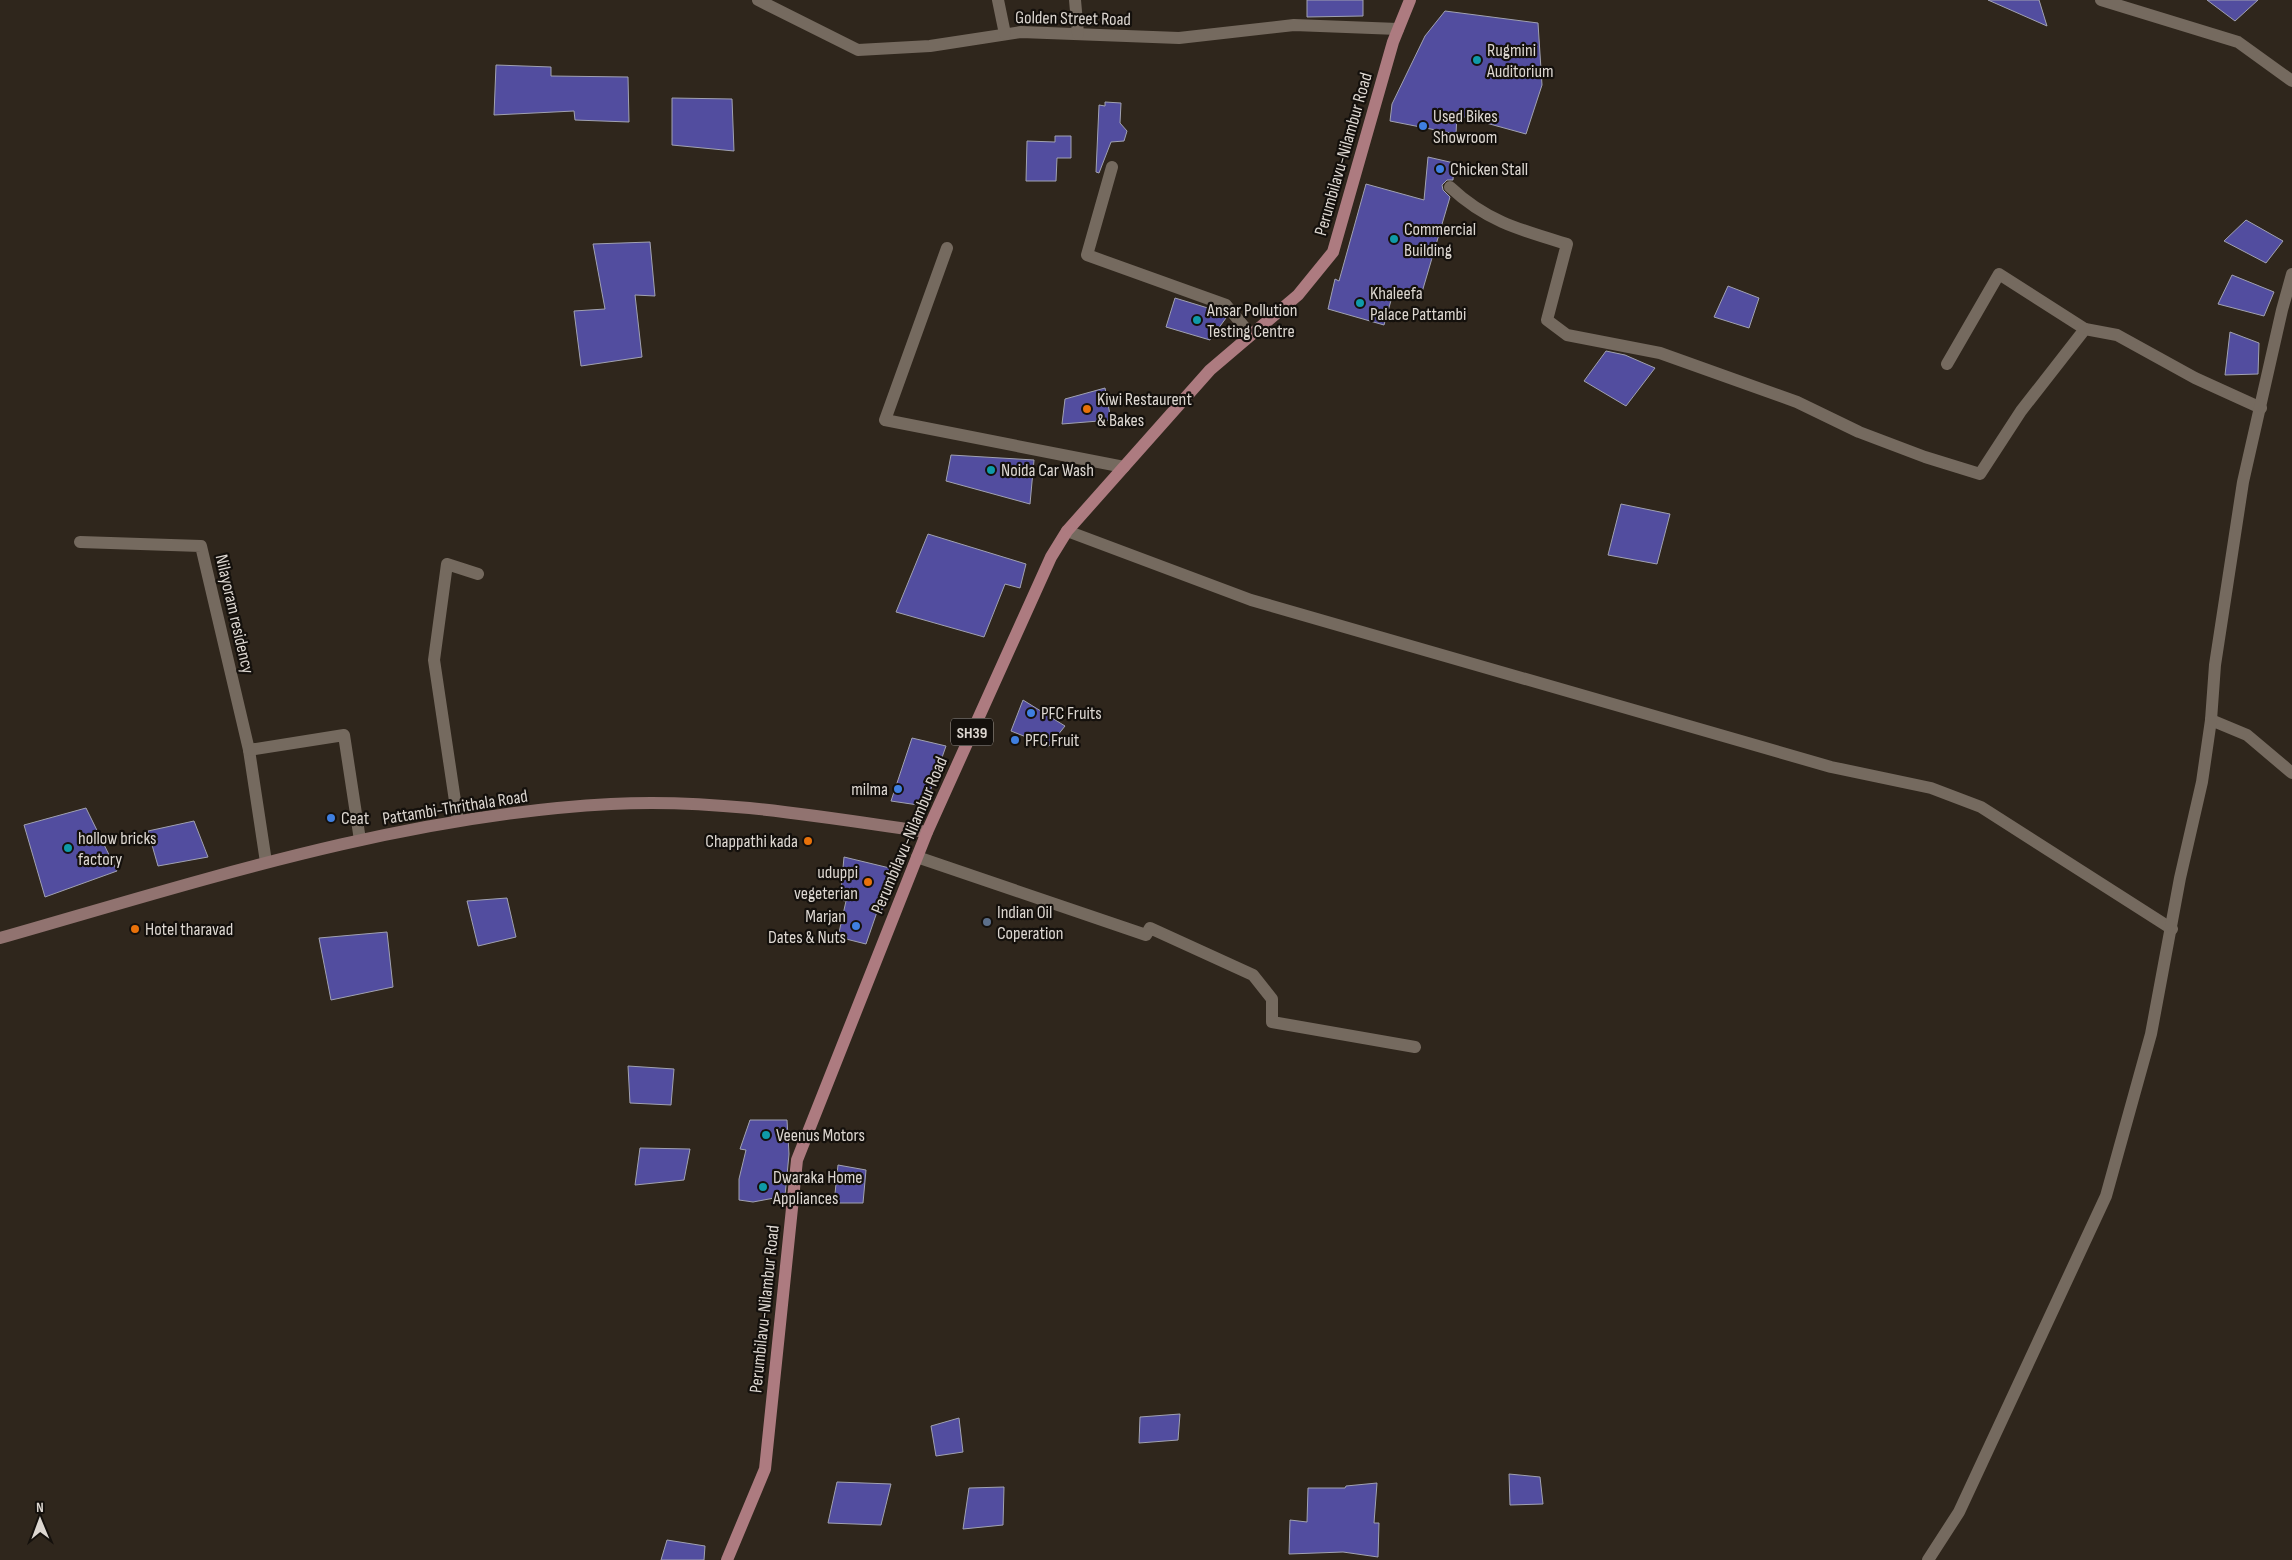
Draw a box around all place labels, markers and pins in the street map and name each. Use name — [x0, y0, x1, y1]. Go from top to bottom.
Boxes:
place label: Rugmini Auditorium — [1486, 40, 1554, 82]
marker: Rugmini Auditorium — [1471, 54, 1483, 66]
place label: Used Bikes Showroom — [1433, 106, 1498, 148]
marker: Used Bikes Showroom — [1417, 120, 1429, 132]
place label: Chicken Stall — [1450, 159, 1528, 180]
marker: Chicken Stall — [1434, 163, 1446, 175]
place label: Commercial Building — [1404, 219, 1476, 261]
marker: Commercial Building — [1388, 233, 1400, 245]
place label: Khaleefa Palace Pattambi — [1370, 283, 1466, 325]
marker: Khaleefa Palace Pattambi — [1354, 297, 1366, 309]
place label: Ansar Pollution Testing Centre — [1206, 300, 1297, 342]
marker: Ansar Pollution Testing Centre — [1191, 314, 1203, 326]
place label: Kiwi Restaurent & Bakes — [1097, 389, 1192, 431]
marker: Kiwi Restaurent & Bakes — [1081, 403, 1093, 415]
place label: Noida Car Wash — [1001, 460, 1094, 481]
marker: Noida Car Wash — [985, 464, 997, 476]
place label: PFC Fruits — [1041, 703, 1102, 724]
marker: PFC Fruits — [1025, 707, 1037, 719]
place label: PFC Fruit — [1025, 730, 1080, 751]
marker: PFC Fruit — [1009, 734, 1021, 746]
place label: milma — [851, 779, 888, 800]
marker: milma — [892, 783, 904, 795]
place label: Ceat — [341, 808, 370, 829]
marker: Ceat — [325, 812, 337, 824]
place label: hollow bricks factory — [78, 828, 157, 870]
place label: Chappathi kada — [705, 831, 798, 852]
marker: Chappathi kada — [802, 835, 814, 847]
marker: hollow bricks factory — [62, 842, 74, 854]
place label: uduppi vegeterian — [794, 862, 858, 904]
marker: uduppi vegeterian — [862, 876, 874, 888]
place label: Indian Oil Coperation — [997, 902, 1064, 944]
place label: Marjan Dates & Nuts — [768, 906, 846, 948]
marker: Indian Oil Coperation — [981, 916, 993, 928]
place label: Hotel tharavad — [145, 919, 233, 940]
marker: Marjan Dates & Nuts — [850, 920, 862, 932]
marker: Hotel tharavad — [129, 923, 141, 935]
place label: Veenus Motors — [776, 1125, 865, 1146]
marker: Veenus Motors — [760, 1129, 772, 1141]
place label: Dwaraka Home Appliances — [772, 1167, 863, 1209]
marker: Dwaraka Home Appliances — [757, 1181, 769, 1193]

